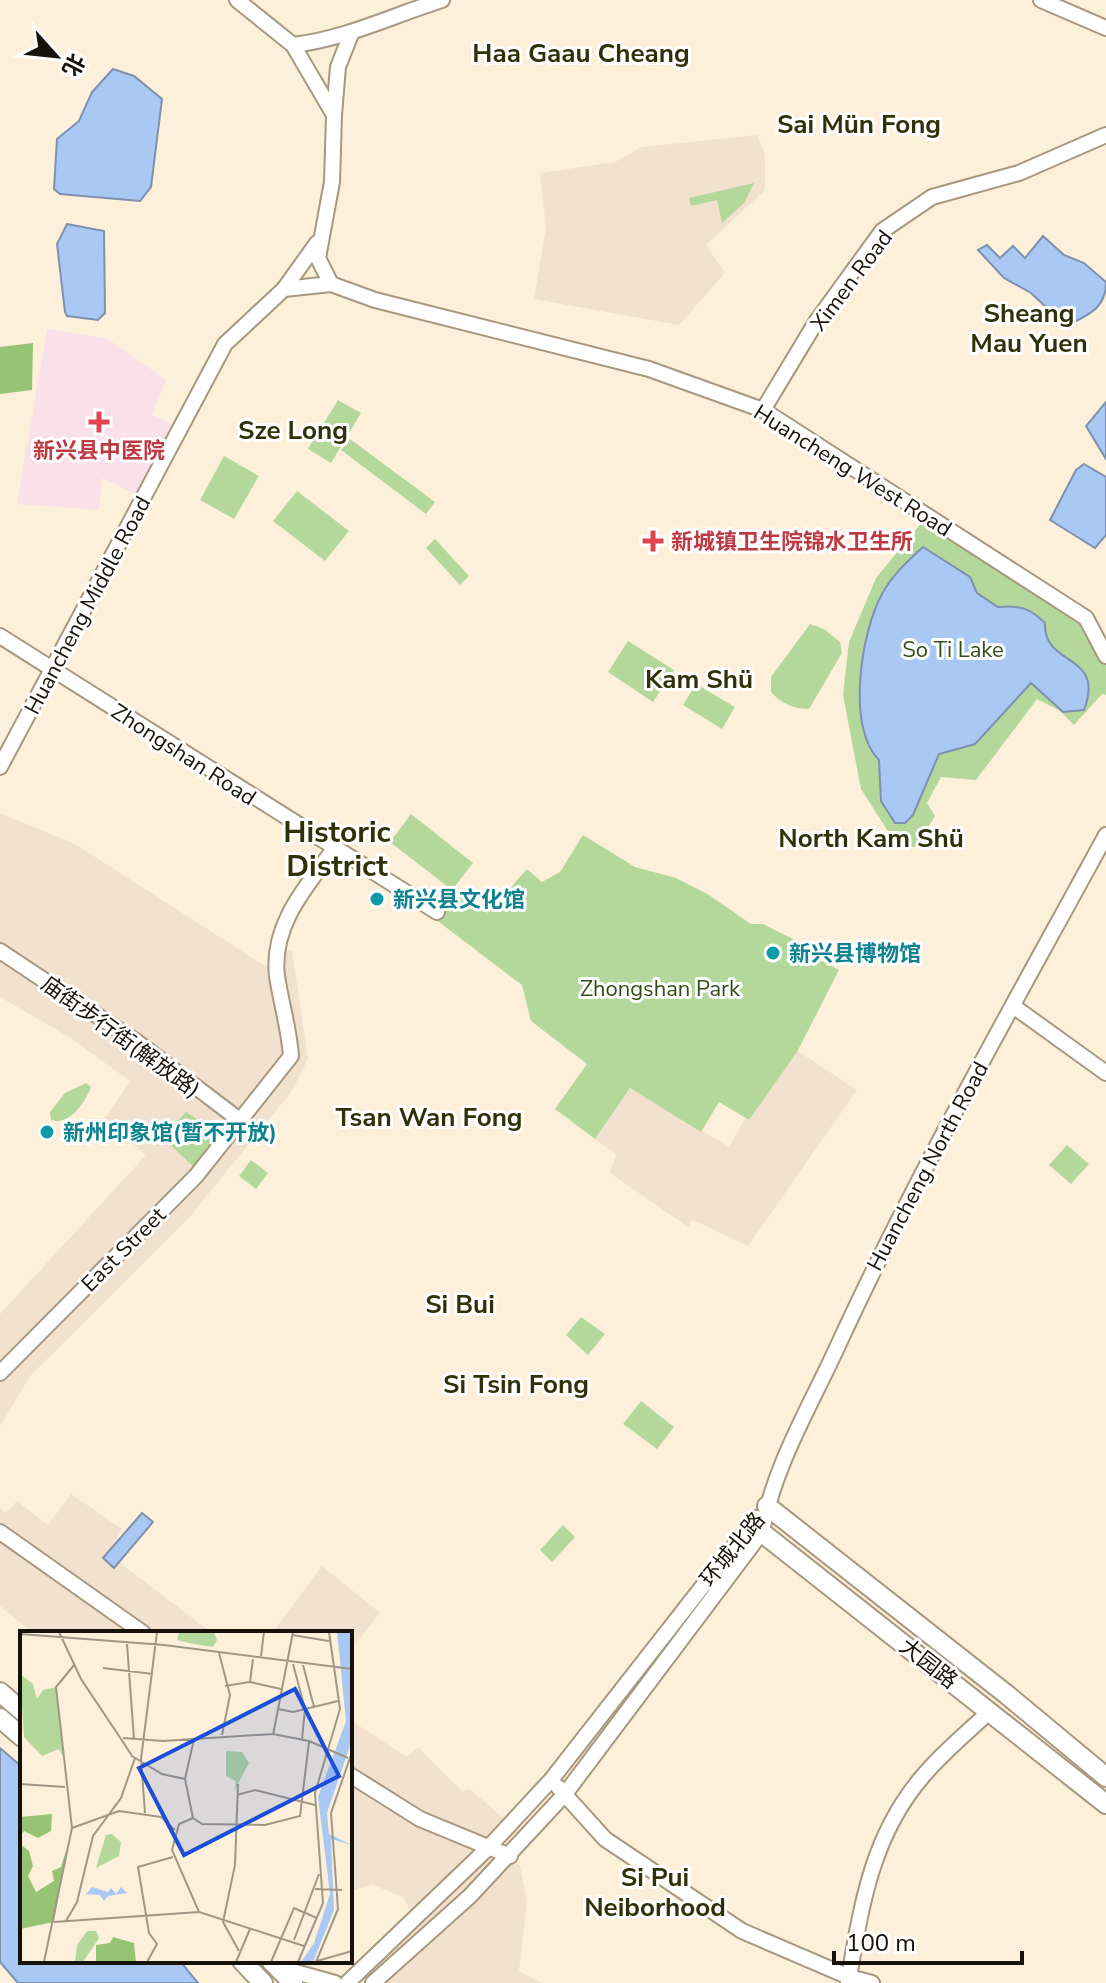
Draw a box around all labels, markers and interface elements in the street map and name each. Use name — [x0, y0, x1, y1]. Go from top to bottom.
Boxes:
north arrow — [16, 16, 96, 96]
district label: Haa Gaau Cheang — [472, 36, 690, 71]
text: 北 — [55, 48, 91, 81]
district label: Sai Mün Fong — [777, 107, 941, 142]
street label: Ximen Road — [804, 224, 900, 337]
district label: Sheang Mau Yuen — [970, 296, 1088, 361]
street label: Huancheng West Road — [748, 398, 957, 544]
marker: 新兴县中医院 — [88, 411, 110, 433]
district label: Sze Long — [238, 413, 348, 448]
place label: 新兴县中医院 — [33, 436, 165, 466]
street label: Huancheng Middle Road — [18, 491, 158, 720]
place label: 新城镇卫生院锦水卫生所 — [671, 527, 913, 557]
marker: 新城镇卫生院锦水卫生所 — [642, 530, 664, 552]
park label: So Ti Lake — [902, 635, 1004, 665]
district label: Kam Shü — [645, 662, 753, 697]
street label: Zhongshan Road — [105, 697, 262, 813]
district label: Historic District — [283, 812, 391, 887]
district label: North Kam Shü — [778, 821, 964, 856]
place label: 新兴县文化馆 — [393, 885, 525, 915]
marker: 新兴县文化馆 — [368, 890, 386, 908]
place label: 新兴县博物馆 — [789, 939, 921, 969]
marker: 新兴县博物馆 — [764, 944, 782, 962]
street label: 庙街步行街(解放路) — [35, 969, 206, 1105]
park label: Zhongshan Park — [580, 974, 741, 1004]
street label: Huancheng North Road — [860, 1057, 996, 1276]
district label: Tsan Wan Fong — [335, 1100, 523, 1135]
place label: 新州印象馆(暂不开放) — [63, 1118, 277, 1148]
marker: 新州印象馆(暂不开放) — [38, 1123, 56, 1141]
street label: East Street — [75, 1201, 173, 1299]
district label: Si Bui — [425, 1287, 495, 1322]
district label: Si Tsin Fong — [443, 1367, 589, 1402]
street label: 环城北路 — [693, 1506, 772, 1593]
inset map — [20, 1631, 352, 1963]
street label: 大园路 — [893, 1632, 964, 1696]
district label: Si Pui Neiborhood — [584, 1860, 726, 1925]
scale bar — [834, 1915, 1022, 1965]
text: 100 m — [846, 1927, 916, 1959]

